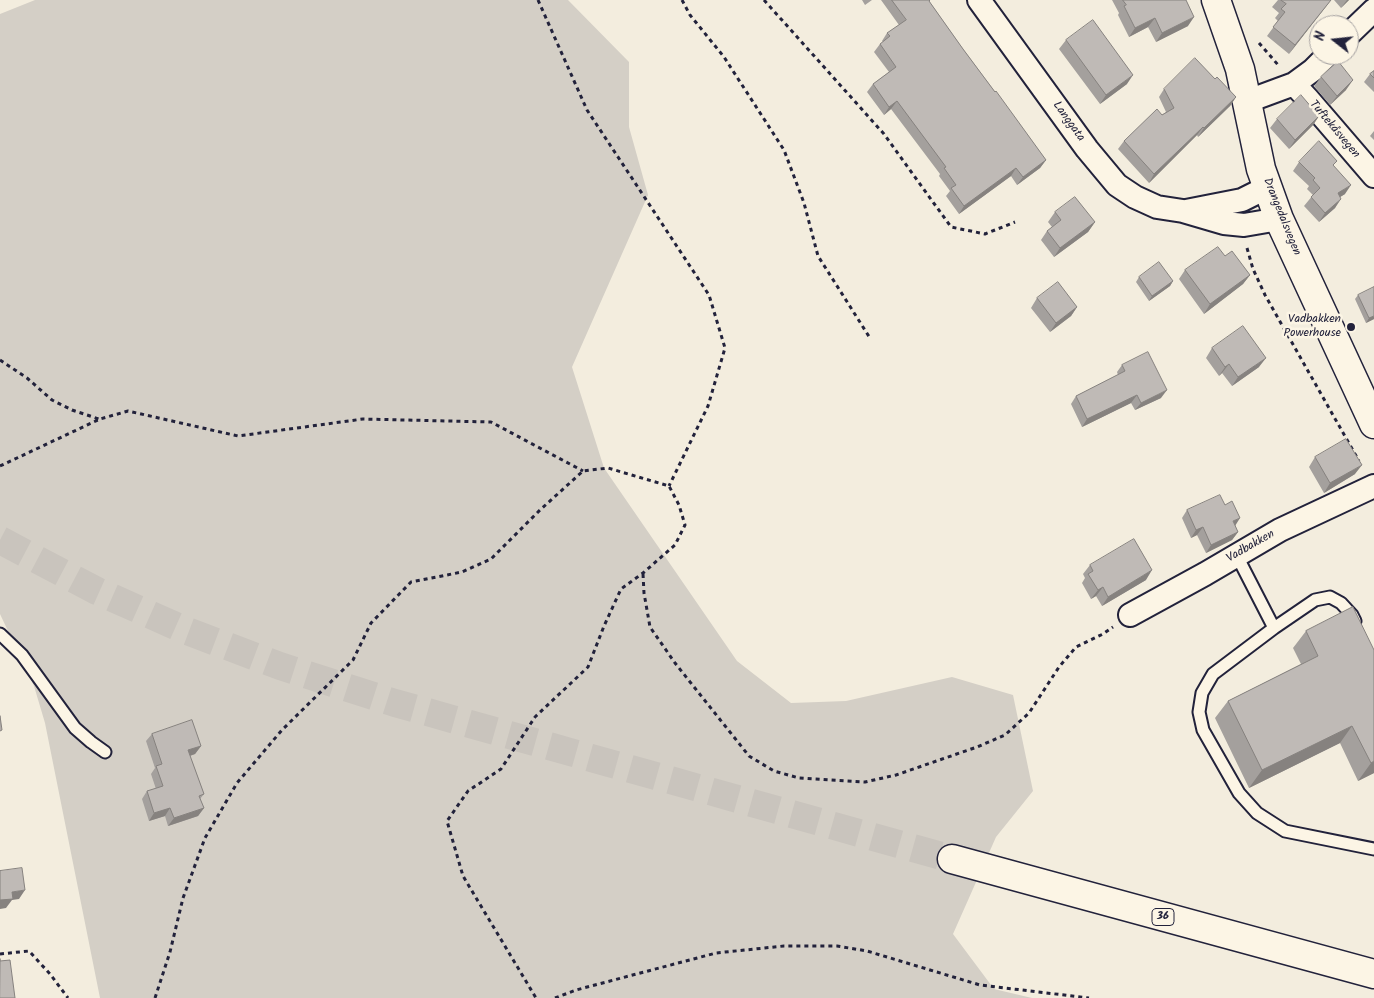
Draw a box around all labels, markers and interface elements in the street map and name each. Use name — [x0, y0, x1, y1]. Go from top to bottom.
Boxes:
north arrow — [1309, 15, 1359, 65]
text: N — [1309, 29, 1332, 43]
street label: Tuftekåsvegen — [1306, 98, 1362, 162]
street label: Langgata — [1049, 99, 1087, 145]
street label: Drangedalsvegen — [1259, 176, 1303, 258]
place label: Vadbakken Powerhouse — [1283, 313, 1341, 341]
marker: Vadbakken Powerhouse — [1345, 321, 1357, 333]
street label: Vadbakken — [1224, 528, 1278, 566]
road number: 36 — [1152, 909, 1174, 926]

